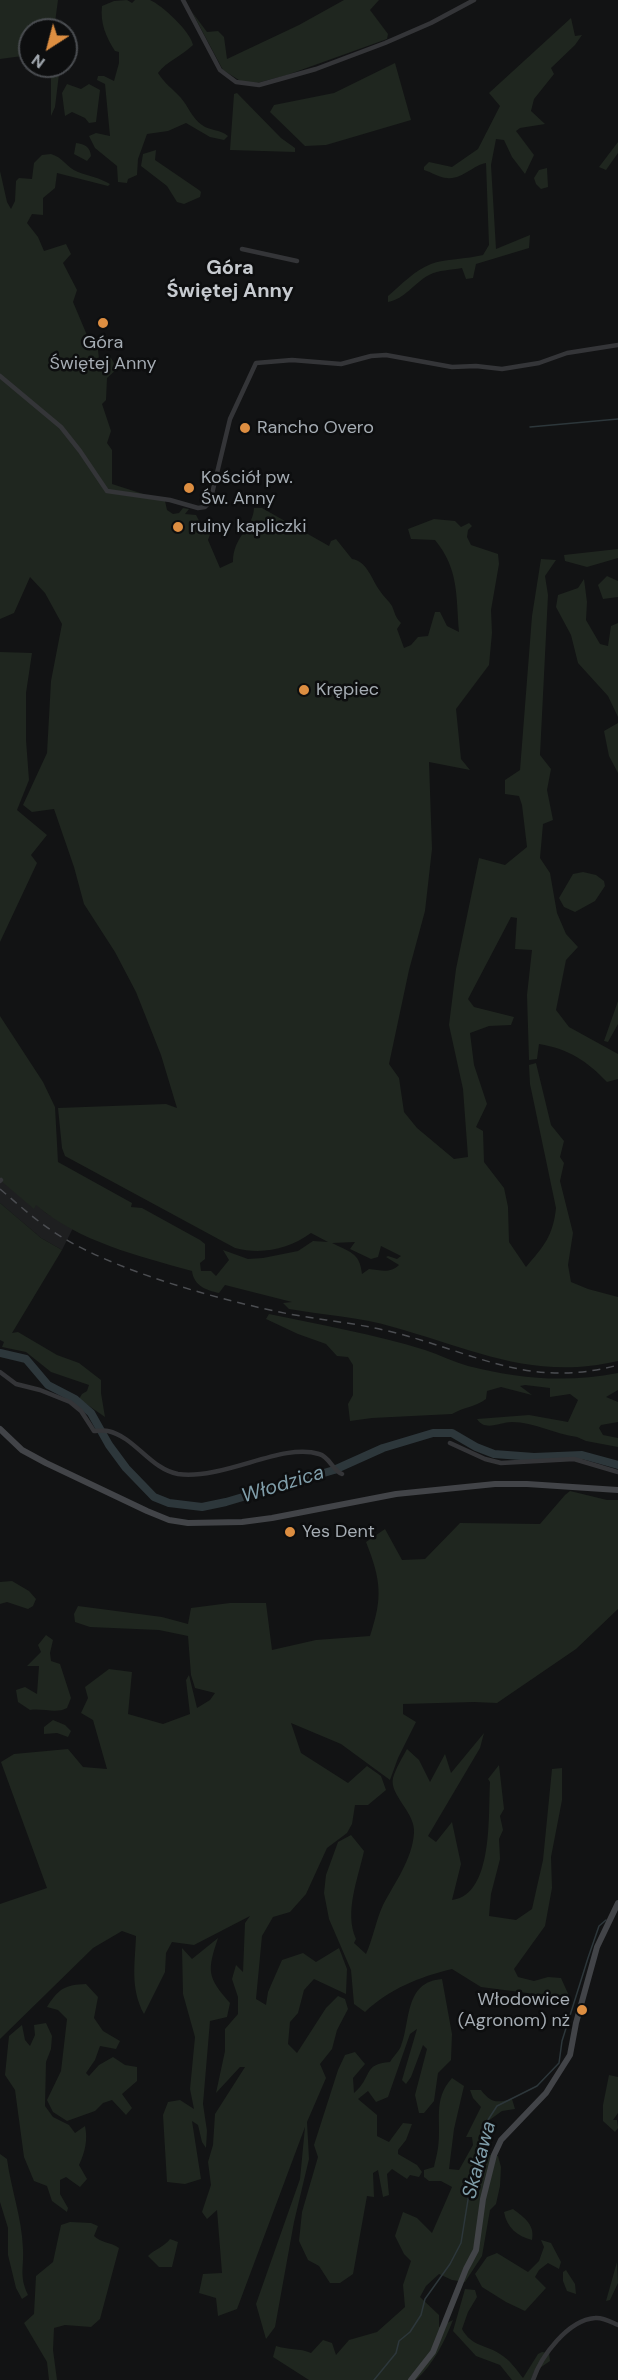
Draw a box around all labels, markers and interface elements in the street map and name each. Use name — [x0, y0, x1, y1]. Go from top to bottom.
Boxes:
north arrow — [18, 18, 78, 78]
text: N — [27, 49, 49, 73]
district label: Góra Świętej Anny — [166, 257, 294, 304]
marker: Góra Świętej Anny — [96, 316, 110, 330]
place label: Góra Świętej Anny — [50, 332, 156, 374]
place label: Rancho Overo — [257, 417, 374, 439]
marker: Rancho Overo — [238, 421, 252, 435]
place label: Kościół pw. Św. Anny — [201, 467, 293, 510]
marker: Kościół pw. Św. Anny — [182, 481, 196, 495]
place label: ruiny kapliczki — [190, 516, 306, 538]
marker: ruiny kapliczki — [171, 520, 185, 534]
place label: Krępiec — [316, 679, 379, 701]
marker: Krępiec — [297, 683, 311, 697]
water label: Włodzica — [239, 1461, 327, 1509]
place label: Yes Dent — [302, 1521, 375, 1543]
marker: Yes Dent — [283, 1525, 297, 1539]
place label: Włodowice (Agronom) nż — [458, 1989, 570, 2032]
marker: Włodowice (Agronom) nż — [575, 2003, 589, 2017]
water label: Skakawa — [458, 2119, 502, 2201]

